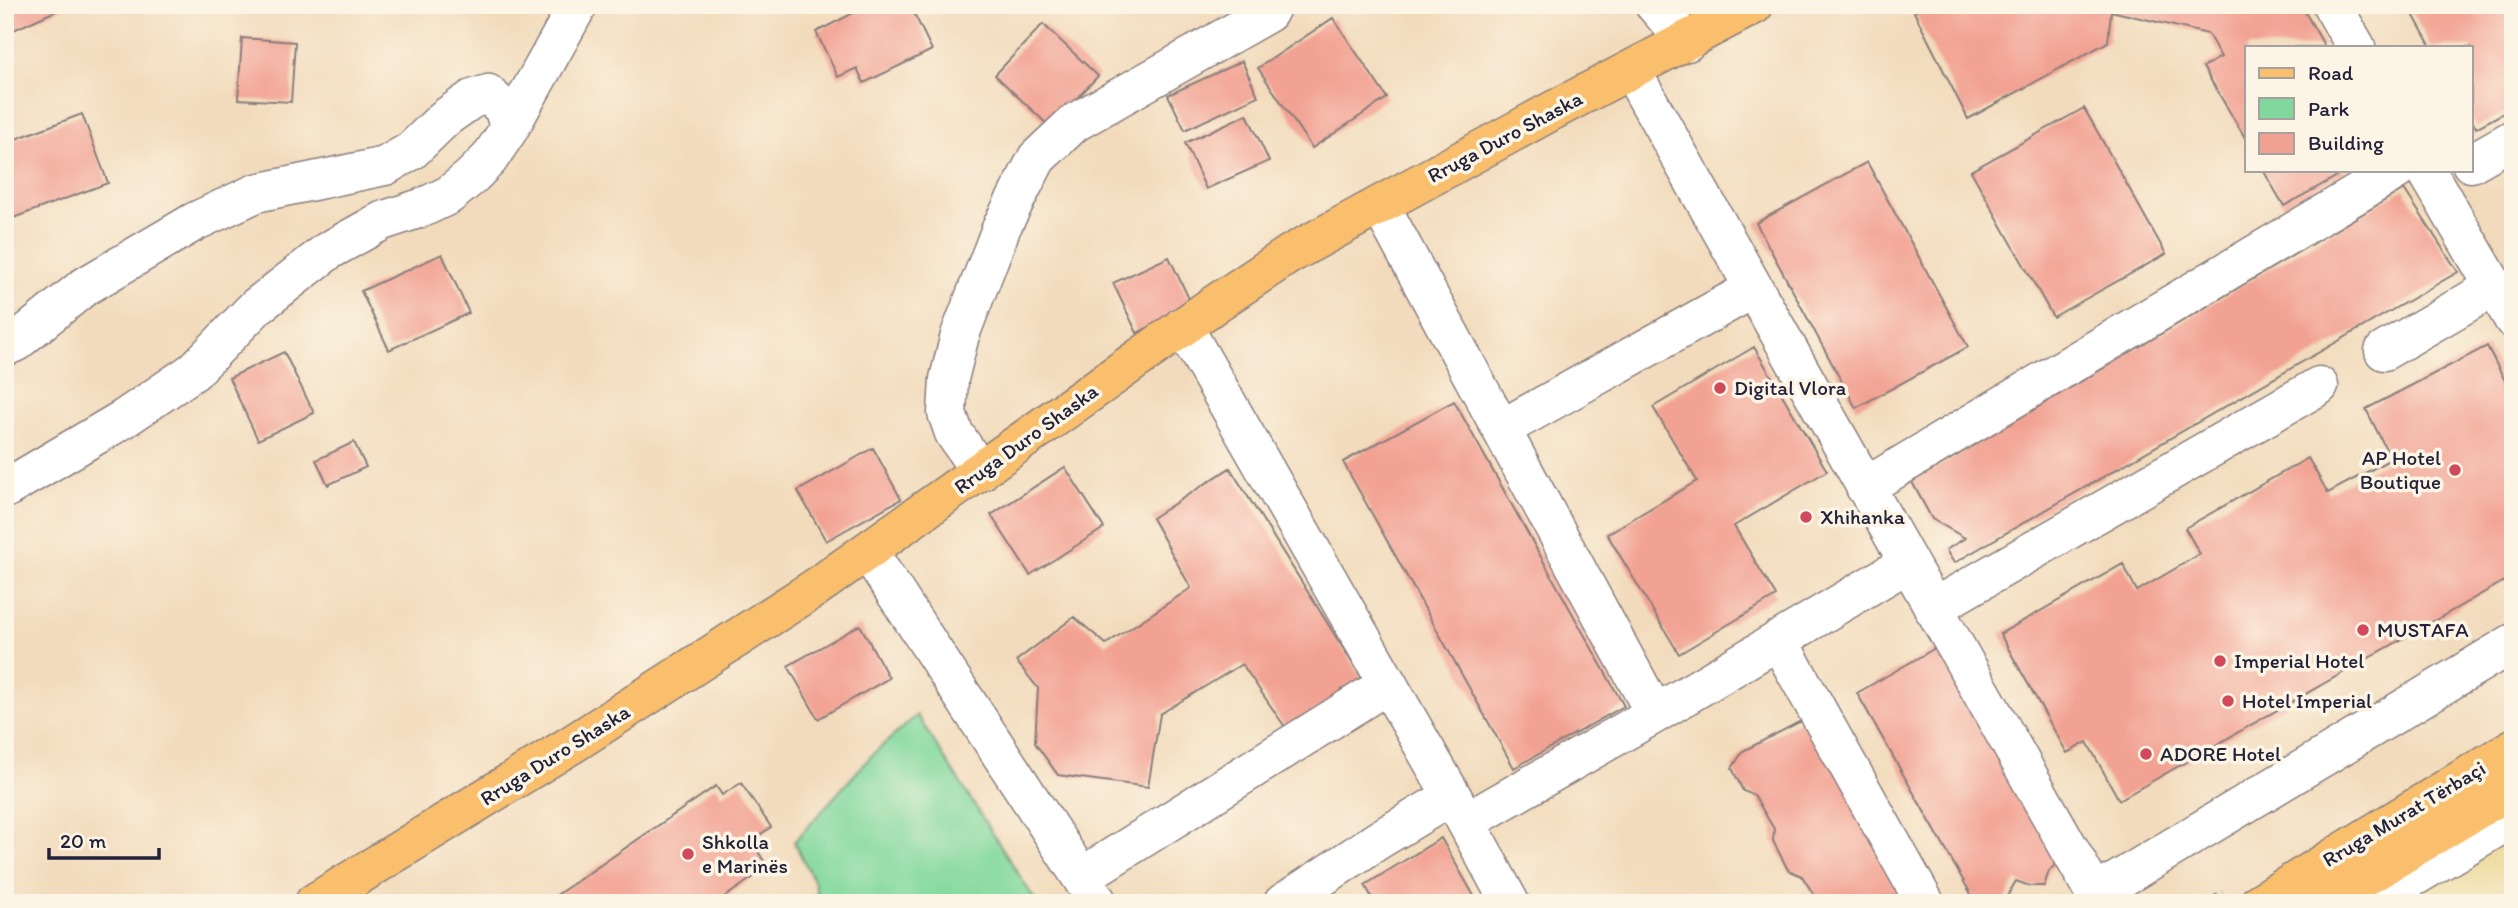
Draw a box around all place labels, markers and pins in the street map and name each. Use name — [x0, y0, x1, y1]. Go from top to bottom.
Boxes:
place label: Digital Vlora — [1734, 375, 1846, 400]
marker: Digital Vlora — [1712, 380, 1728, 396]
place label: AP Hotel Boutique — [2360, 445, 2441, 494]
marker: AP Hotel Boutique — [2447, 462, 2463, 478]
place label: Xhihanka — [1820, 504, 1905, 529]
marker: Xhihanka — [1798, 509, 1814, 525]
place label: MUSTAFA — [2377, 617, 2469, 642]
marker: MUSTAFA — [2355, 622, 2371, 638]
place label: Imperial Hotel — [2234, 648, 2364, 673]
marker: Imperial Hotel — [2212, 653, 2228, 669]
place label: Hotel Imperial — [2242, 688, 2372, 713]
marker: Hotel Imperial — [2220, 693, 2236, 709]
place label: ADORE Hotel — [2160, 741, 2281, 766]
marker: ADORE Hotel — [2138, 746, 2154, 762]
place label: Shkolla e Marinës — [702, 829, 788, 878]
marker: Shkolla e Marinës — [680, 846, 696, 862]

